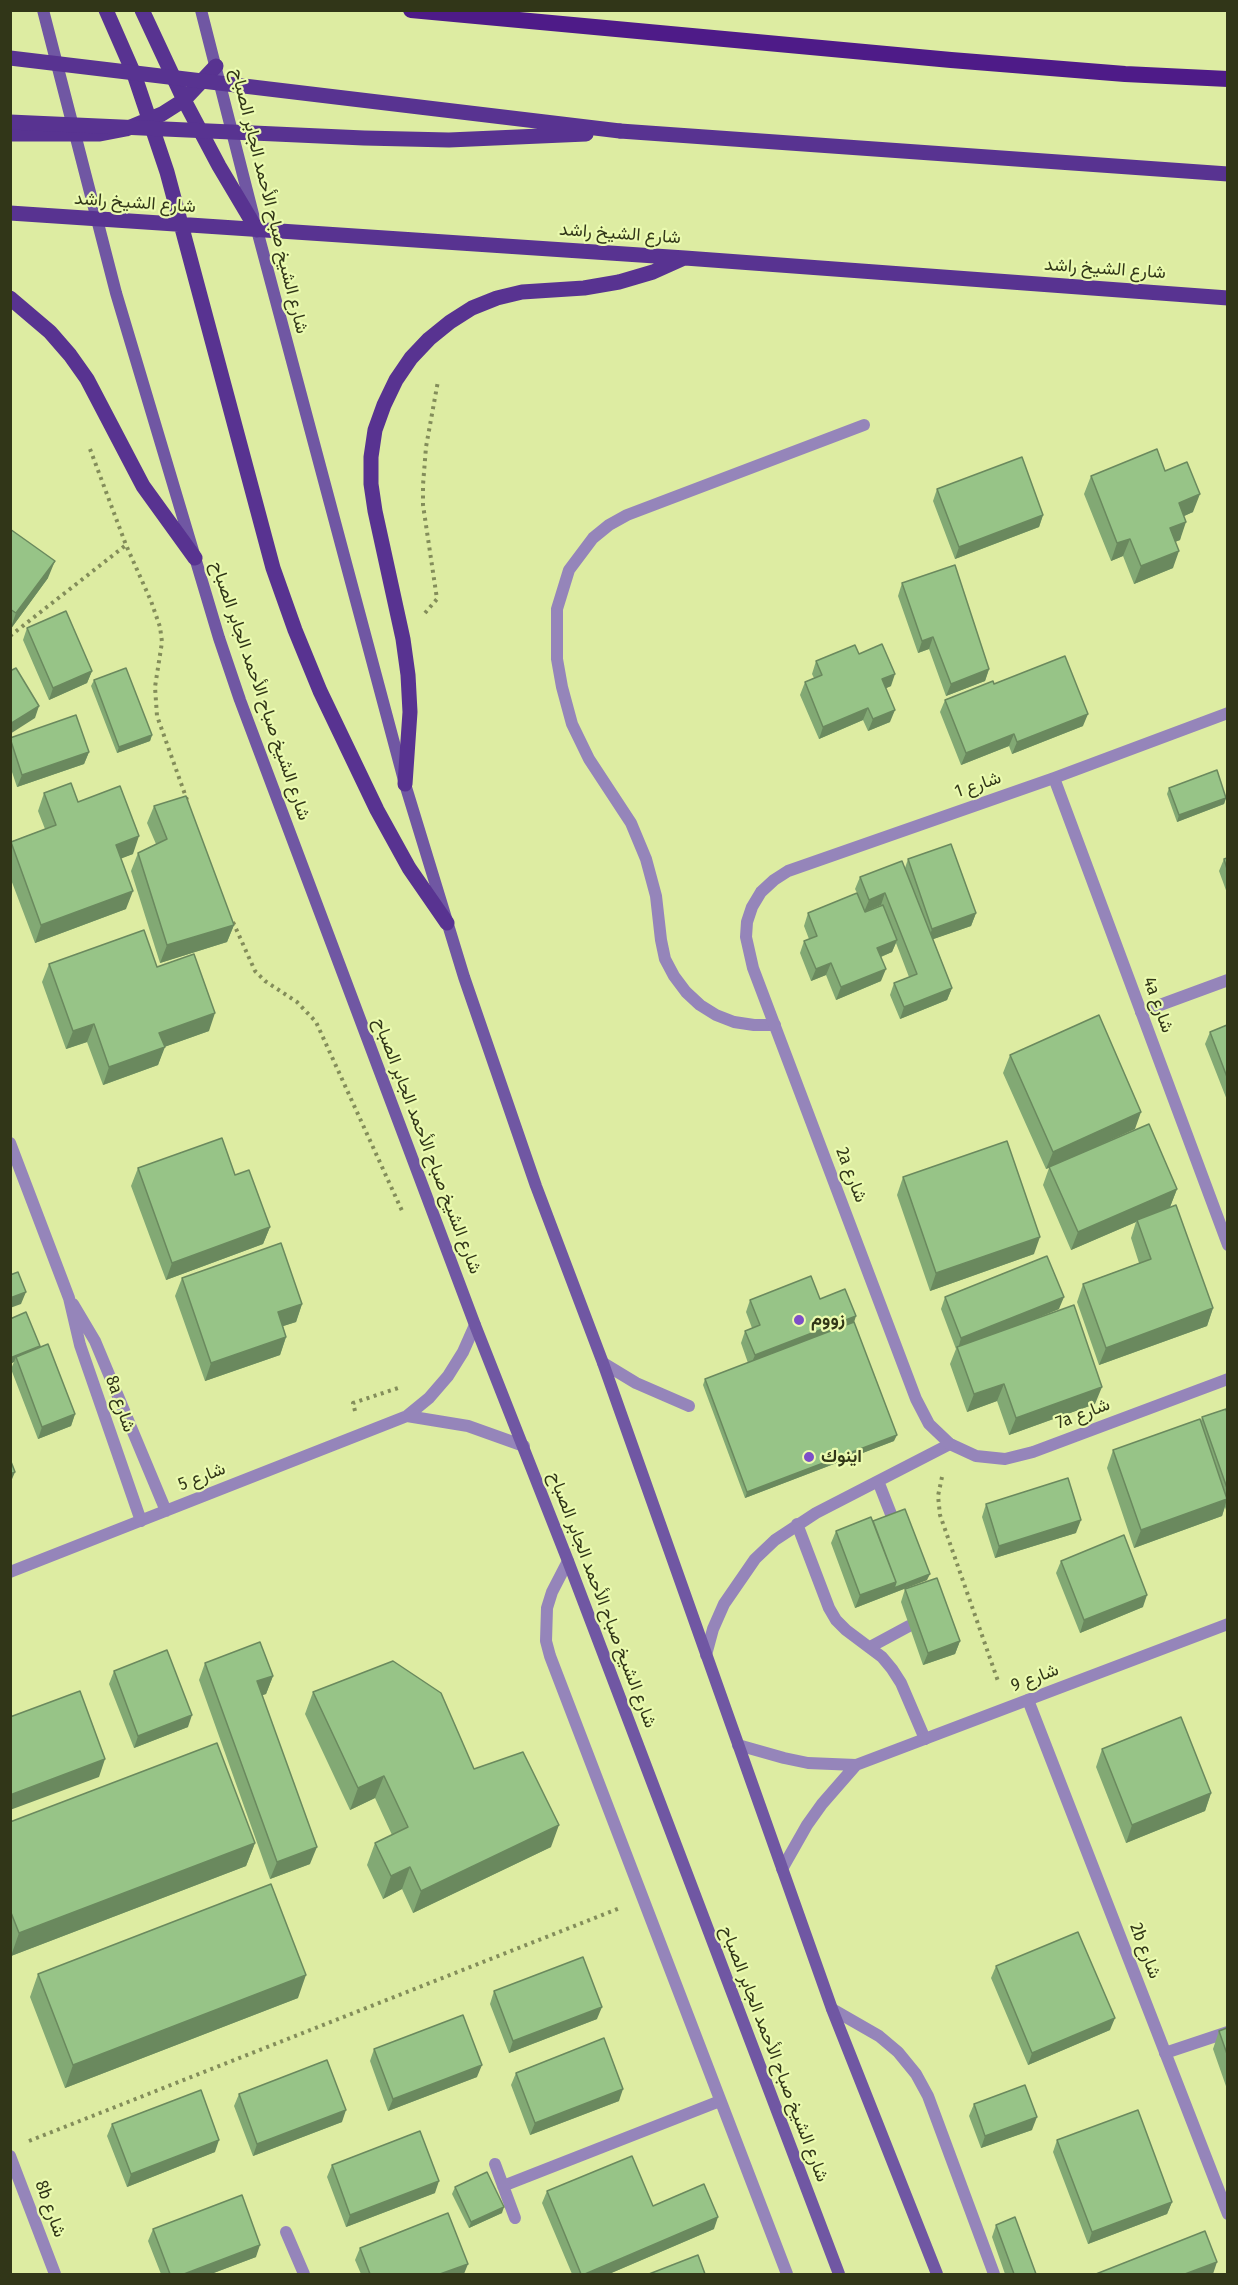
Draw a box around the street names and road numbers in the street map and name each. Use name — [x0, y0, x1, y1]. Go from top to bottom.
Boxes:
street label: شارع الشيخ صباح الأحمد الجابر الصباح — [226, 66, 312, 336]
street label: شارع الشيخ راشد — [73, 188, 197, 218]
street label: شارع الشيخ راشد — [558, 219, 682, 249]
street label: شارع الشيخ راشد — [1043, 254, 1167, 284]
street label: شارع الشيخ صباح الأحمد الجابر الصباح — [205, 559, 315, 823]
street label: شارع 1 — [952, 767, 1004, 803]
street label: 4a شارع — [1138, 974, 1178, 1036]
street label: شارع الشيخ صباح الأحمد الجابر الصباح — [368, 1015, 486, 1277]
street label: 2a شارع — [831, 1145, 871, 1205]
street label: 8a شارع — [100, 1373, 140, 1435]
street label: 7a شارع — [1053, 1394, 1113, 1434]
street label: شارع 5 — [175, 1458, 229, 1496]
street label: شارع الشيخ صباح الأحمد الجابر الصباح — [543, 1469, 661, 1731]
street label: شارع 9 — [1008, 1659, 1062, 1697]
street label: 2b شارع — [1125, 1920, 1165, 1982]
street label: شارع الشيخ صباح الأحمد الجابر الصباح — [715, 1923, 833, 2185]
street label: 8b شارع — [30, 2178, 70, 2240]

